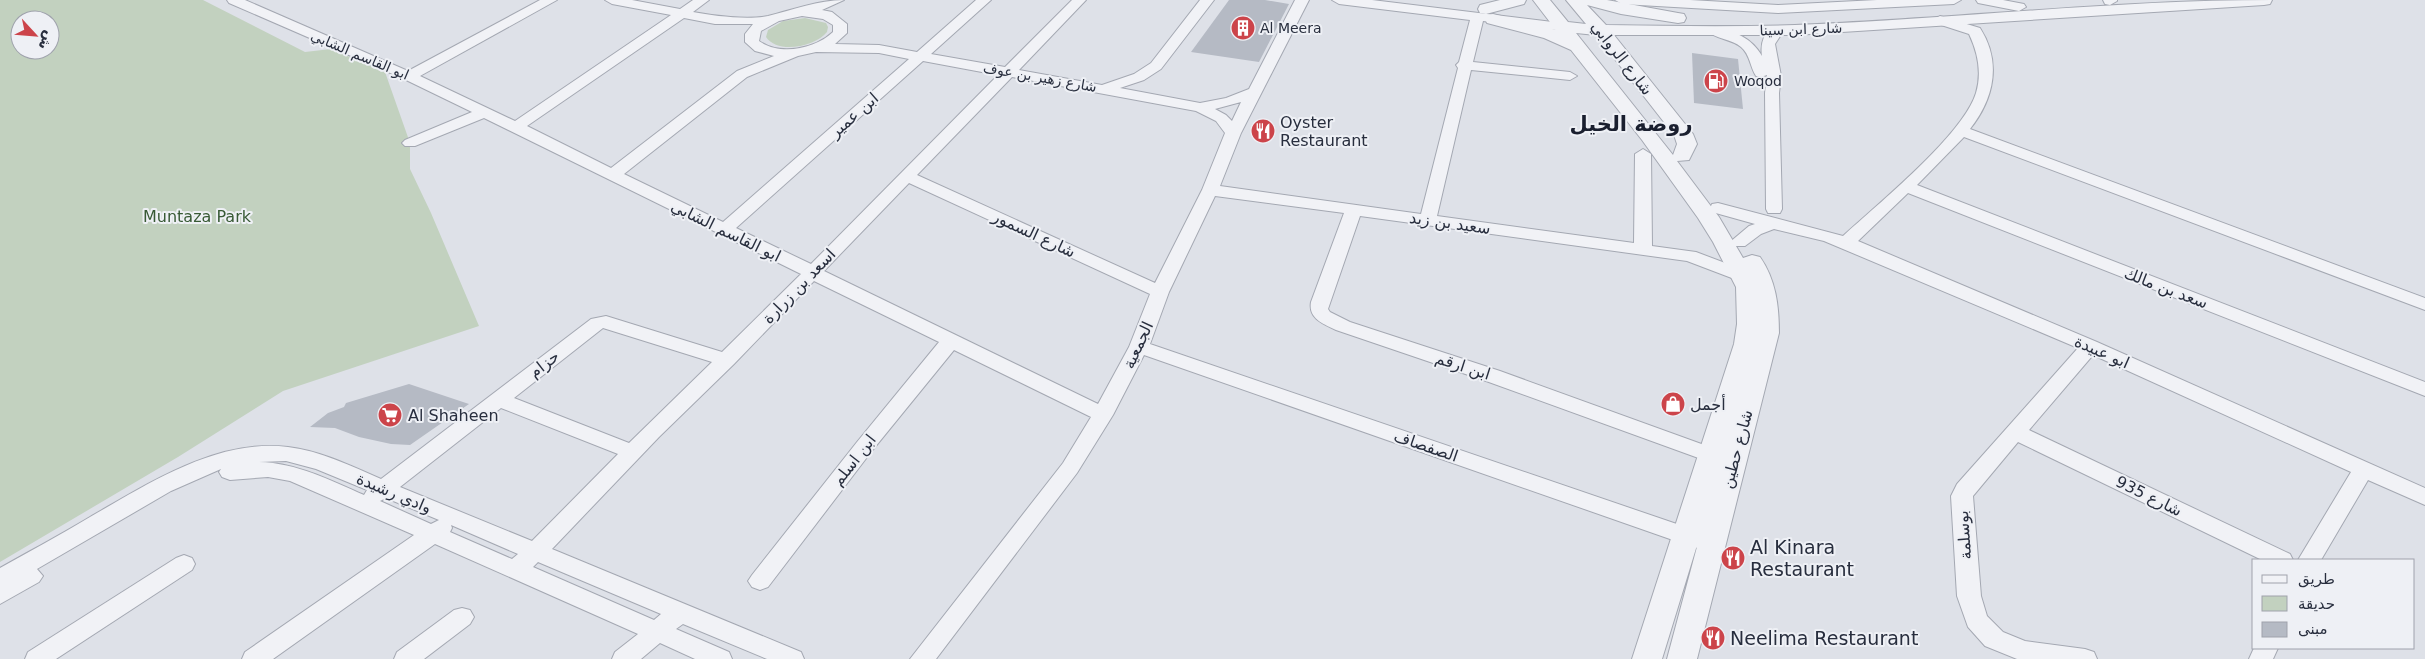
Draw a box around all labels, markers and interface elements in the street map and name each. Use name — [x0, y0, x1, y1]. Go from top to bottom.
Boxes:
north arrow — [10, 10, 60, 60]
building icon: Al Meera — [1230, 15, 1256, 41]
street label: شارع الروابي — [1586, 17, 1657, 99]
place label: Al Meera — [1260, 20, 1322, 36]
street label: شارع ابن سينا — [1759, 20, 1843, 39]
street label: ابو القاسم الشابي — [308, 27, 411, 84]
text: ش — [35, 29, 58, 53]
street label: شارع زهير بن عوف — [982, 59, 1098, 96]
fuel station icon: Woqod — [1703, 68, 1729, 94]
place label: Woqod — [1734, 73, 1782, 89]
street label: ابن عمير — [825, 89, 883, 143]
district label: روضة الخيل — [1569, 112, 1693, 136]
place label: Oyster Restaurant — [1280, 113, 1368, 150]
restaurant icon: Oyster Restaurant — [1250, 118, 1276, 144]
street label: ابو القاسم الشابي — [667, 196, 784, 267]
street label: شارع السمور — [988, 206, 1079, 262]
park label: Muntaza Park — [143, 207, 252, 226]
street label: سعيد بن زيد — [1408, 208, 1492, 239]
street label: اسعد بن زرارة — [759, 245, 840, 328]
street label: سعد بن مالك — [2121, 263, 2211, 314]
street label: الجمعية — [1119, 318, 1157, 372]
street label: ابو عبيدة — [2071, 331, 2132, 373]
street label: حزام — [525, 346, 563, 382]
street label: ابن ارقم — [1433, 348, 1493, 385]
shop icon: أجمل — [1660, 391, 1686, 417]
place label: أجمل — [1690, 394, 1726, 414]
supermarket icon: Al Shaheen — [377, 402, 403, 428]
place label: Al Shaheen — [408, 406, 499, 425]
street label: شارع حطين — [1717, 408, 1758, 491]
street label: الصفصاف — [1391, 426, 1461, 466]
street label: ابن اسلم — [828, 431, 881, 490]
street label: وادي رشيدة — [353, 469, 434, 518]
street label: شارع 935 — [2112, 472, 2185, 521]
street label: بوسلمة — [1953, 510, 1976, 560]
place label: Al Kinara Restaurant — [1750, 536, 1854, 580]
restaurant icon: Al Kinara Restaurant — [1720, 545, 1746, 571]
legend — [2252, 559, 2415, 649]
text: طريق — [2298, 570, 2335, 588]
text: حديقة — [2298, 595, 2335, 613]
text: مبنى — [2298, 620, 2328, 638]
restaurant icon: Neelima Restaurant — [1700, 625, 1726, 651]
place label: Neelima Restaurant — [1730, 627, 1918, 649]

